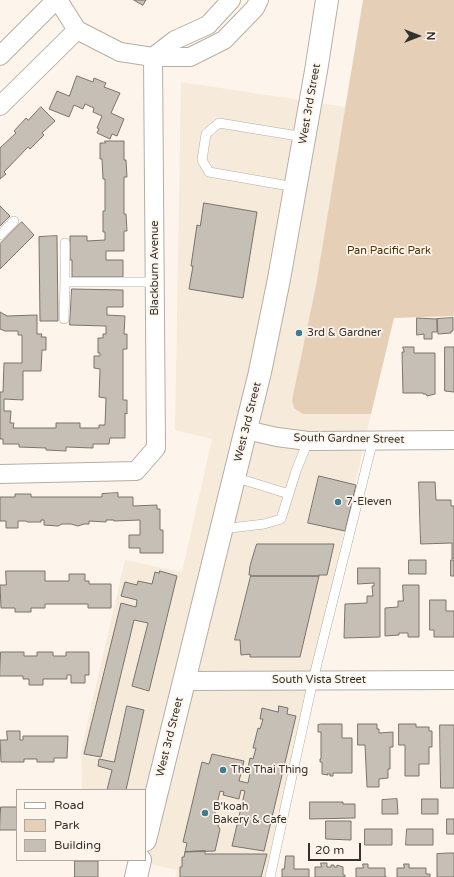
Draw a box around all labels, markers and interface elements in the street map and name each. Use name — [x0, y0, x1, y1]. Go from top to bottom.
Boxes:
north arrow — [398, 16, 438, 56]
text: N — [424, 32, 437, 40]
street label: West 3rd Street — [296, 63, 324, 145]
street label: Blackburn Avenue — [148, 220, 162, 316]
park label: Pan Pacific Park — [347, 244, 431, 258]
place label: 3rd & Gardner — [307, 326, 381, 340]
marker: 3rd & Gardner — [294, 328, 304, 338]
street label: West 3rd Street — [232, 381, 264, 463]
street label: South Gardner Street — [293, 431, 405, 447]
place label: 7-Eleven — [346, 495, 392, 509]
marker: 7-Eleven — [333, 497, 343, 507]
street label: South Vista Street — [272, 673, 366, 687]
street label: West 3rd Street — [154, 696, 186, 778]
place label: The Thai Thing — [231, 763, 308, 777]
marker: The Thai Thing — [218, 765, 228, 775]
legend — [16, 789, 146, 861]
text: Road — [54, 798, 84, 812]
place label: B'koah Bakery & Cafe — [213, 800, 287, 826]
marker: B'koah Bakery & Cafe — [200, 808, 210, 818]
text: Park — [54, 818, 80, 832]
scale bar — [310, 835, 363, 861]
text: Building — [54, 838, 101, 852]
text: 20 m — [315, 843, 344, 857]

